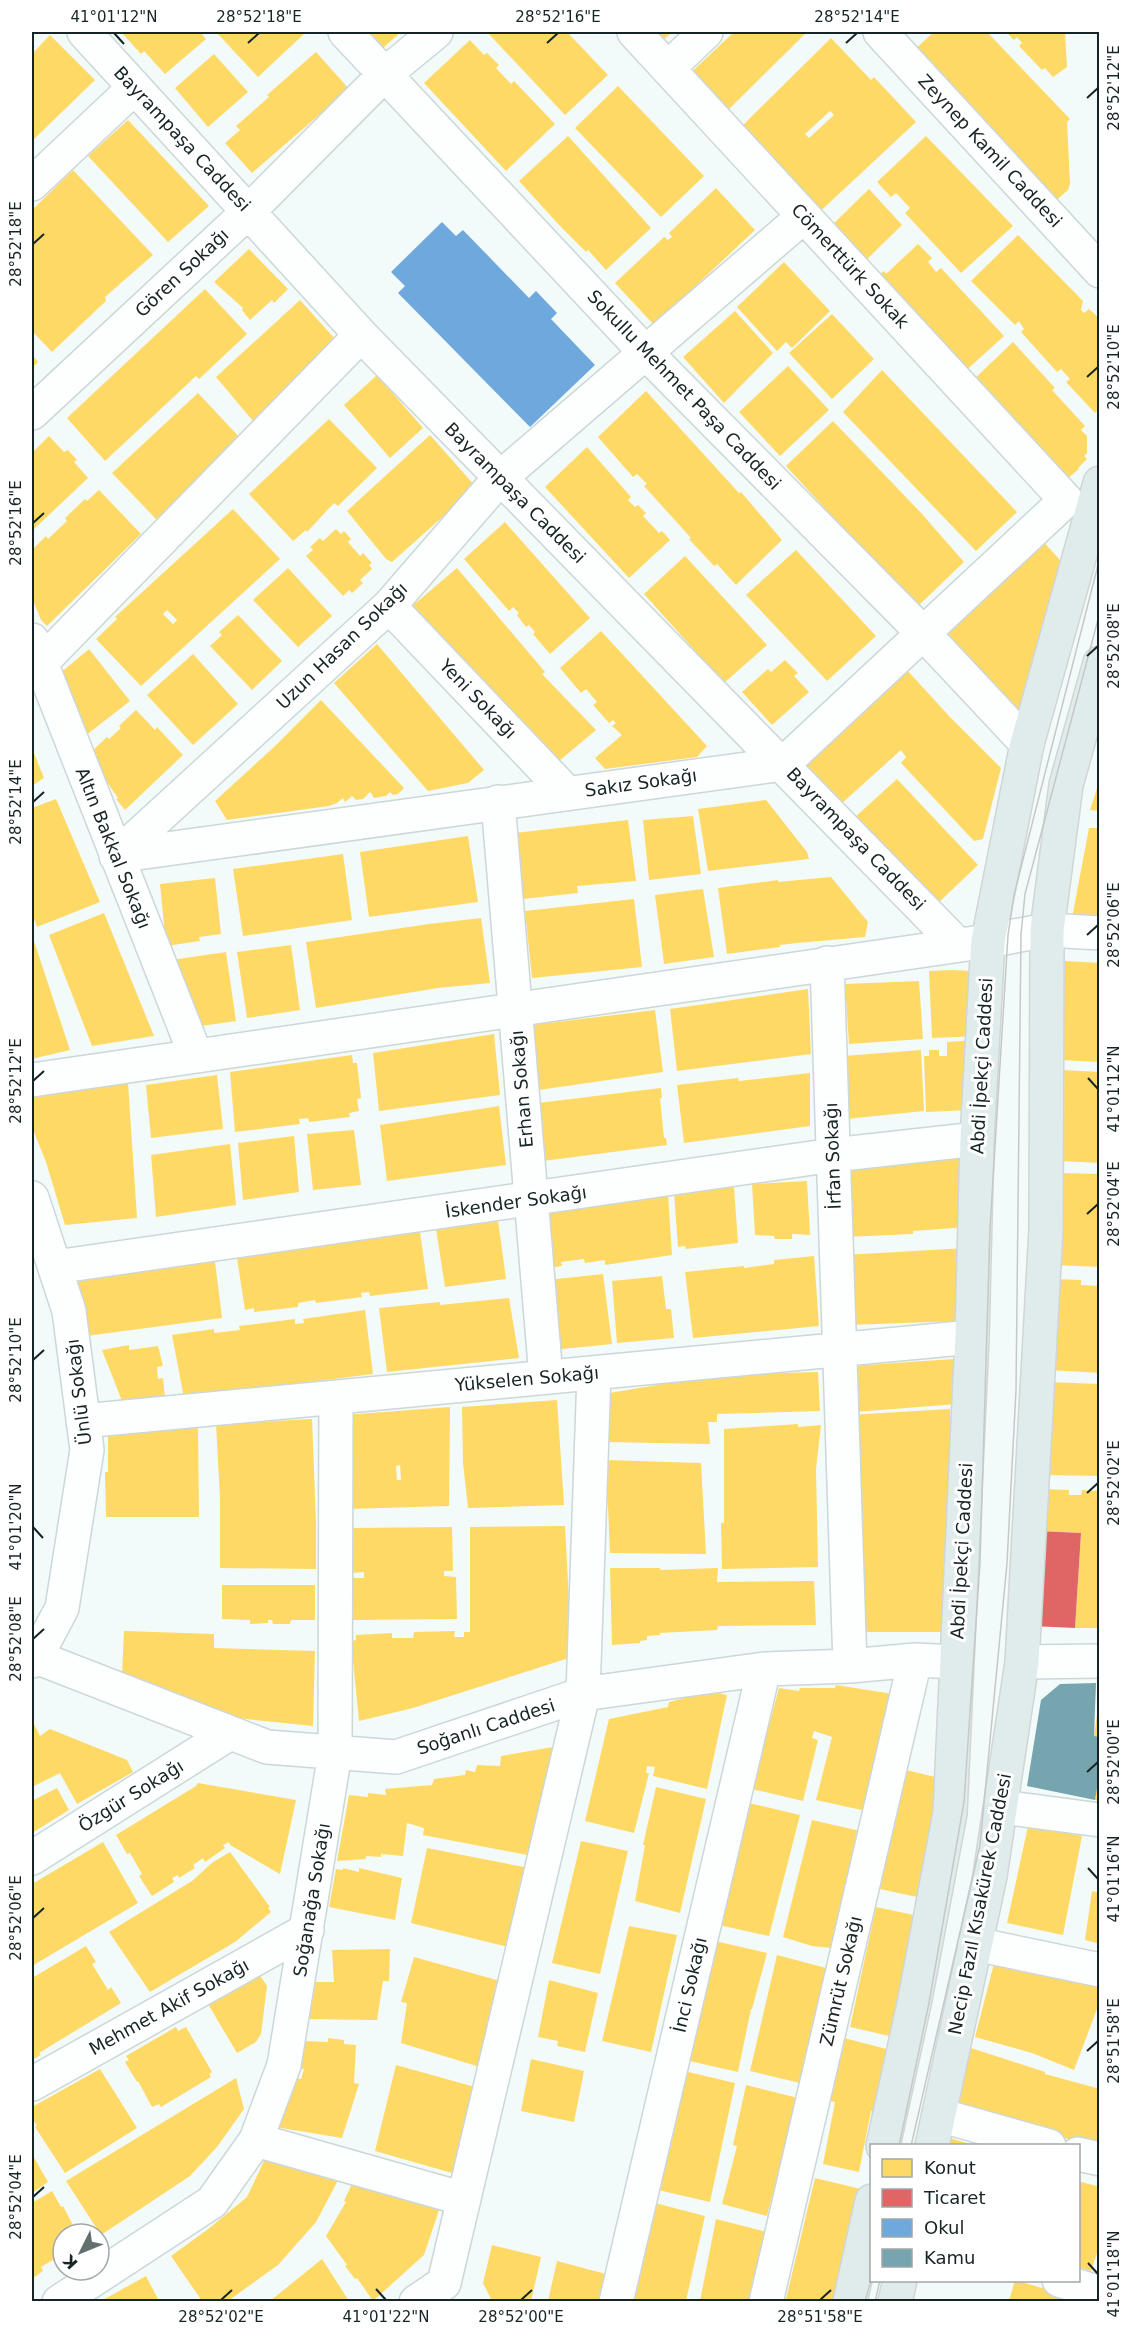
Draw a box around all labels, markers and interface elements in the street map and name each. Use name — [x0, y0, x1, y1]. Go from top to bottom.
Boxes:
text: 41°01'12"N — [70, 8, 158, 26]
text: 28°52'18"E — [216, 8, 302, 26]
text: 28°52'16"E — [515, 8, 601, 26]
text: 28°52'14"E — [814, 8, 900, 26]
text: 28°52'12"E — [1105, 45, 1123, 131]
street label: Bayrampaşa Caddesi — [110, 62, 255, 215]
street label: Zeynep Kamil Caddesi — [914, 70, 1067, 231]
street label: Cömerttürk Sokak — [787, 199, 914, 333]
text: 28°52'18"E — [7, 201, 25, 287]
street label: Gören Sokağı — [131, 224, 233, 321]
street label: Sokullu Mehmet Paşa Caddesi — [583, 285, 785, 494]
text: 28°52'10"E — [1105, 324, 1123, 410]
street label: Bayrampaşa Caddesi — [441, 418, 590, 567]
text: 28°52'16"E — [7, 480, 25, 566]
street label: Uzun Hasan Sokağı — [272, 578, 411, 713]
text: 28°52'08"E — [1105, 603, 1123, 689]
street label: Yeni Sokağı — [435, 654, 521, 743]
text: 28°52'14"E — [7, 759, 25, 845]
street label: Bayrampaşa Caddesi — [783, 763, 930, 914]
street label: Altın Bakkal Sokağı — [71, 764, 155, 932]
street label: Sakız Sokağı — [583, 764, 698, 801]
text: 28°52'06"E — [1105, 882, 1123, 968]
street label: Abdi İpekçi Caddesi — [966, 977, 997, 1155]
street label: Erhan Sokağı — [506, 1029, 537, 1149]
text: 28°52'12"E — [7, 1038, 25, 1124]
text: 41°01'12"N — [1105, 1045, 1123, 1133]
street label: İrfan Sokağı — [820, 1102, 845, 1210]
text: 28°52'04"E — [1105, 1161, 1123, 1247]
street label: İskender Sokağı — [444, 1181, 588, 1222]
text: 28°52'10"E — [7, 1317, 25, 1403]
street label: Ünlü Sokağı — [62, 1338, 95, 1446]
street label: Yükselen Sokağı — [453, 1362, 600, 1395]
text: 28°52'02"E — [1105, 1440, 1123, 1526]
street label: Abdi İpekçi Caddesi — [946, 1462, 977, 1640]
text: 41°01'20"N — [7, 1483, 25, 1571]
text: 28°52'08"E — [7, 1596, 25, 1682]
street label: Soğanlı Caddesi — [414, 1694, 558, 1759]
text: 28°52'00"E — [1105, 1719, 1123, 1805]
street label: Özgür Sokağı — [74, 1755, 187, 1836]
street label: Necip Fazıl Kısakürek Caddesi — [944, 1771, 1015, 2037]
street label: Soğanağa Sokağı — [289, 1821, 334, 1978]
text: 41°01'16"N — [1105, 1835, 1123, 1923]
text: 28°52'06"E — [7, 1875, 25, 1961]
street label: Zümrüt Sokağı — [815, 1914, 866, 2048]
street label: İnci Sokağı — [668, 1935, 711, 2035]
street label: Mehmet Akif Sokağı — [85, 1954, 252, 2059]
text: 28°51'58"E — [1105, 1998, 1123, 2084]
legend — [870, 2144, 1080, 2282]
text: 28°52'04"E — [7, 2154, 25, 2240]
text: Konut — [924, 2157, 976, 2178]
text: Ticaret — [923, 2187, 986, 2208]
text: Okul — [924, 2217, 964, 2238]
north arrow — [51, 2222, 111, 2282]
text: 41°01'18"N — [1105, 2230, 1123, 2318]
text: Kamu — [924, 2247, 975, 2268]
text: K — [59, 2250, 82, 2273]
text: 28°52'02"E — [178, 2308, 264, 2326]
text: 41°01'22"N — [342, 2308, 430, 2326]
text: 28°52'00"E — [478, 2308, 564, 2326]
text: 28°51'58"E — [777, 2308, 863, 2326]

